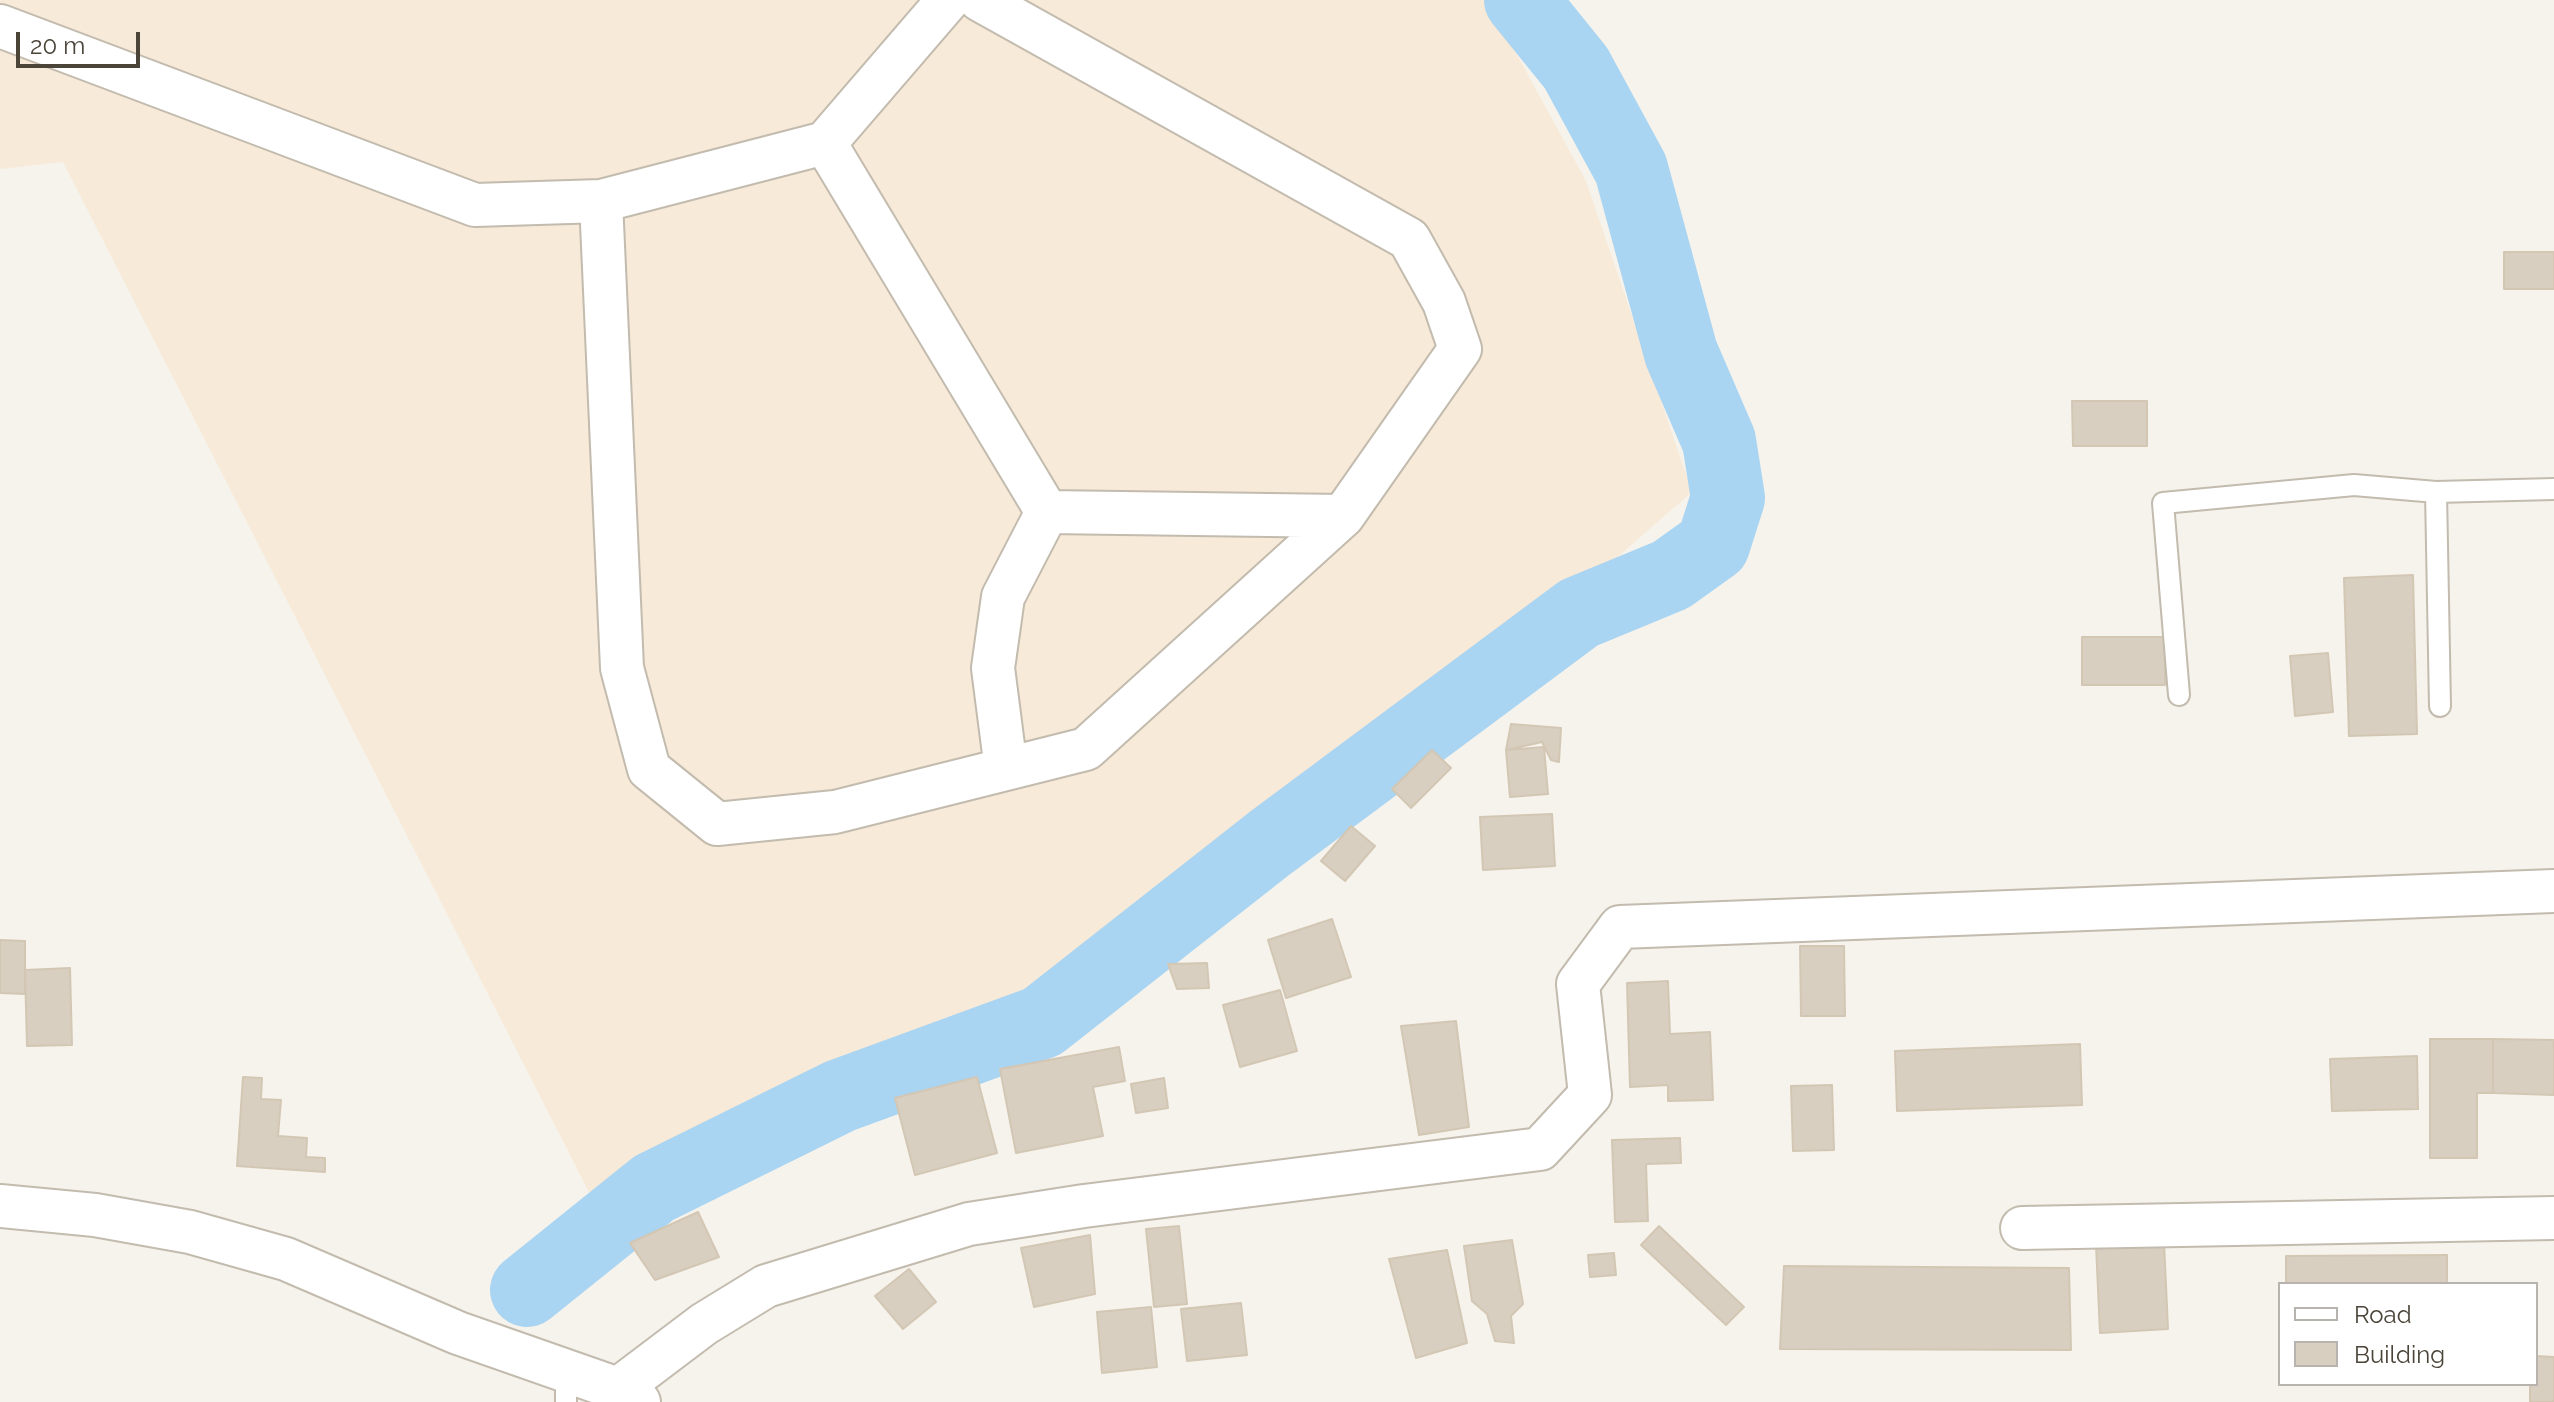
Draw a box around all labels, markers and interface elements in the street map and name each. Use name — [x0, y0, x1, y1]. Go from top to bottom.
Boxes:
scale bar — [20, 16, 144, 66]
text: 20 m — [30, 31, 85, 60]
legend — [2278, 1282, 2538, 1386]
text: Road — [2354, 1300, 2412, 1329]
text: Building — [2354, 1340, 2445, 1369]

